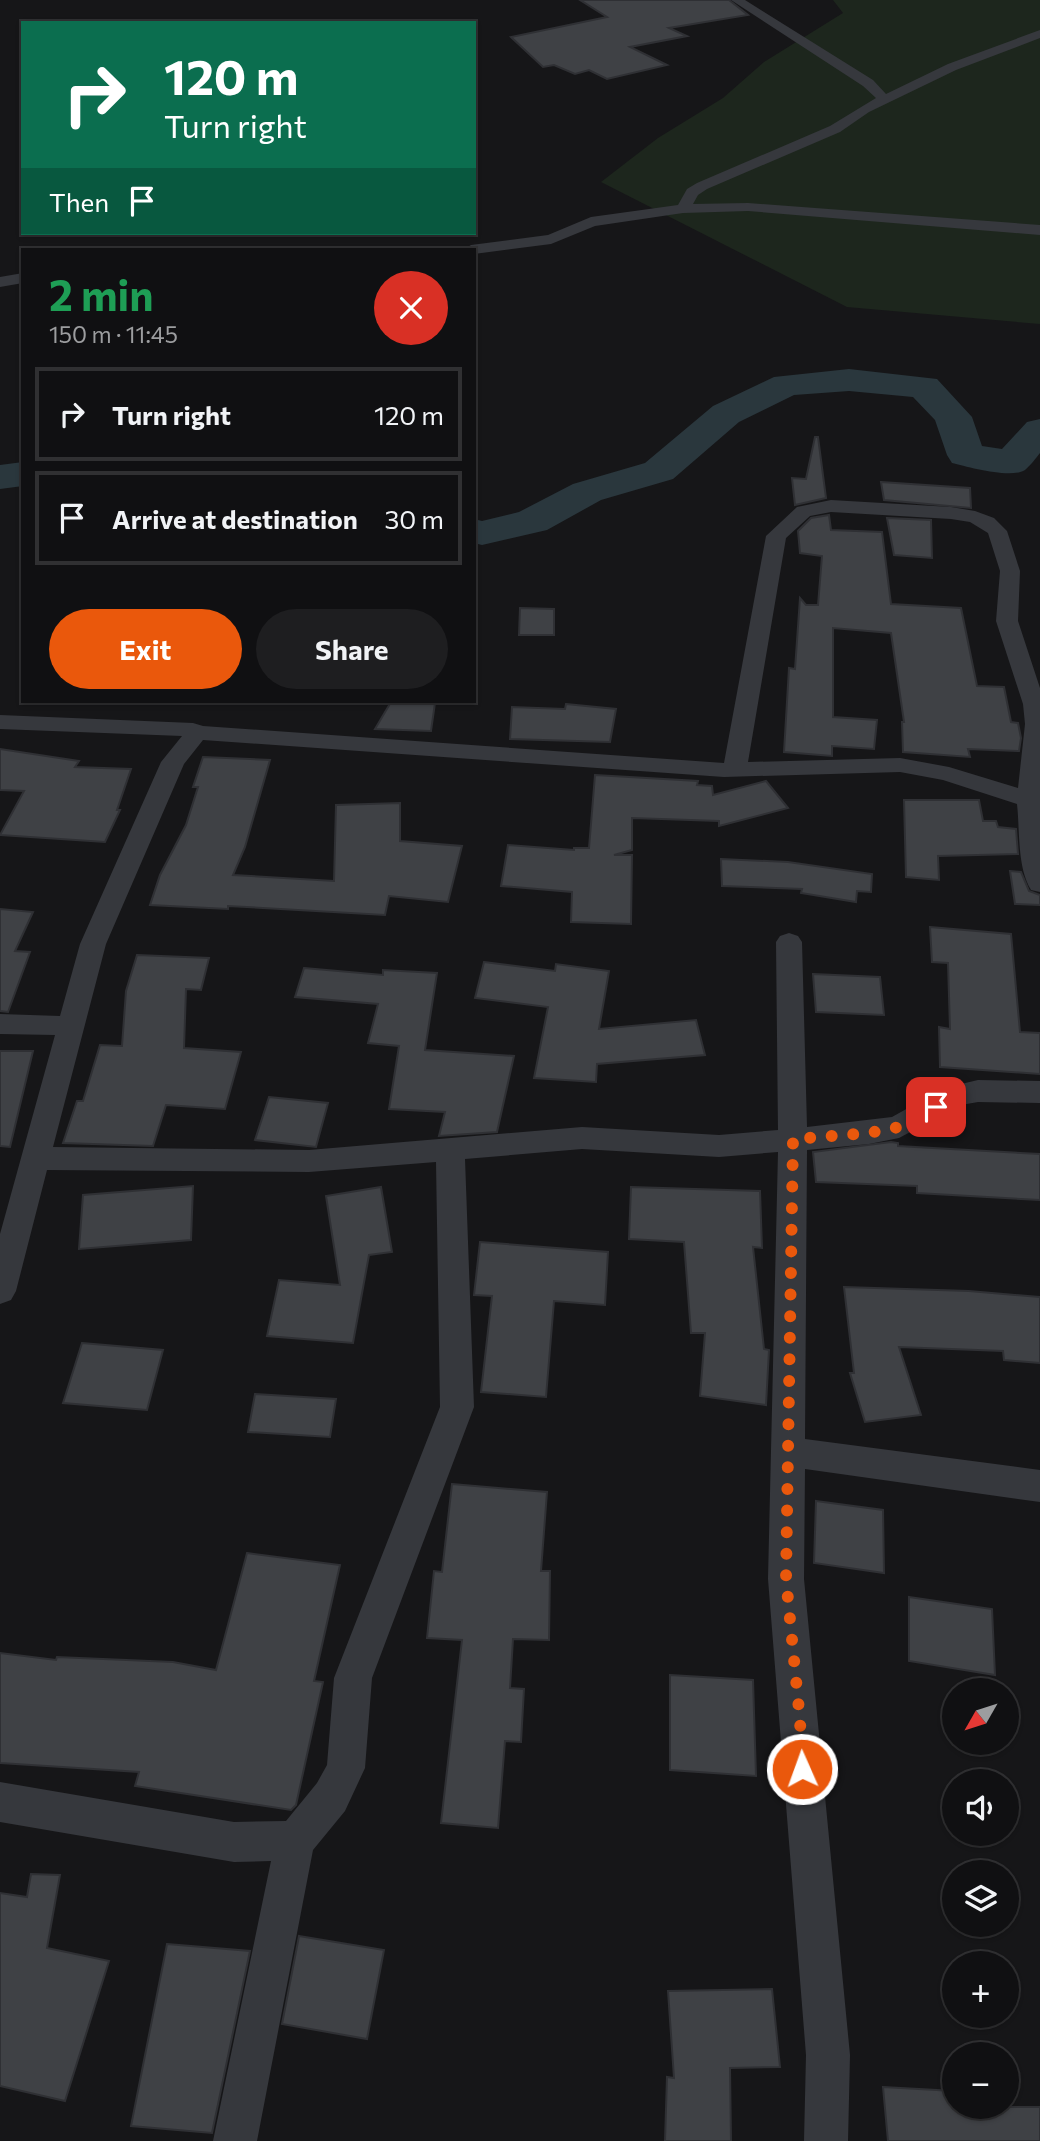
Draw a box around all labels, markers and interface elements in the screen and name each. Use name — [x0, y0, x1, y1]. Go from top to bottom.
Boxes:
text: 120 m — [164, 45, 298, 105]
icon: right — [49, 49, 140, 140]
text: Turn right — [164, 105, 307, 145]
icon: arrive — [123, 182, 161, 220]
text: Then — [49, 186, 109, 217]
text: 2 min — [49, 268, 154, 320]
button: close — [374, 271, 448, 345]
text: 150 m · 11:45 — [49, 320, 178, 348]
icon: right — [53, 395, 91, 433]
text: Turn right — [112, 399, 231, 430]
text: 120 m — [374, 399, 444, 430]
icon: arrive — [53, 499, 91, 537]
text: Arrive at destination — [112, 503, 358, 534]
text: 30 m — [385, 503, 444, 534]
button: Exit — [49, 609, 242, 689]
button: Share — [256, 609, 448, 689]
pin — [906, 1077, 966, 1137]
icon: arrive — [917, 1088, 955, 1126]
north arrow — [942, 1678, 1018, 1755]
map controls — [942, 1678, 1019, 2119]
position arrow — [765, 1732, 839, 1806]
button: sound — [942, 1769, 1019, 1846]
button: layers — [942, 1860, 1019, 1937]
button: + — [942, 1951, 1019, 2028]
button: − — [942, 2042, 1019, 2119]

